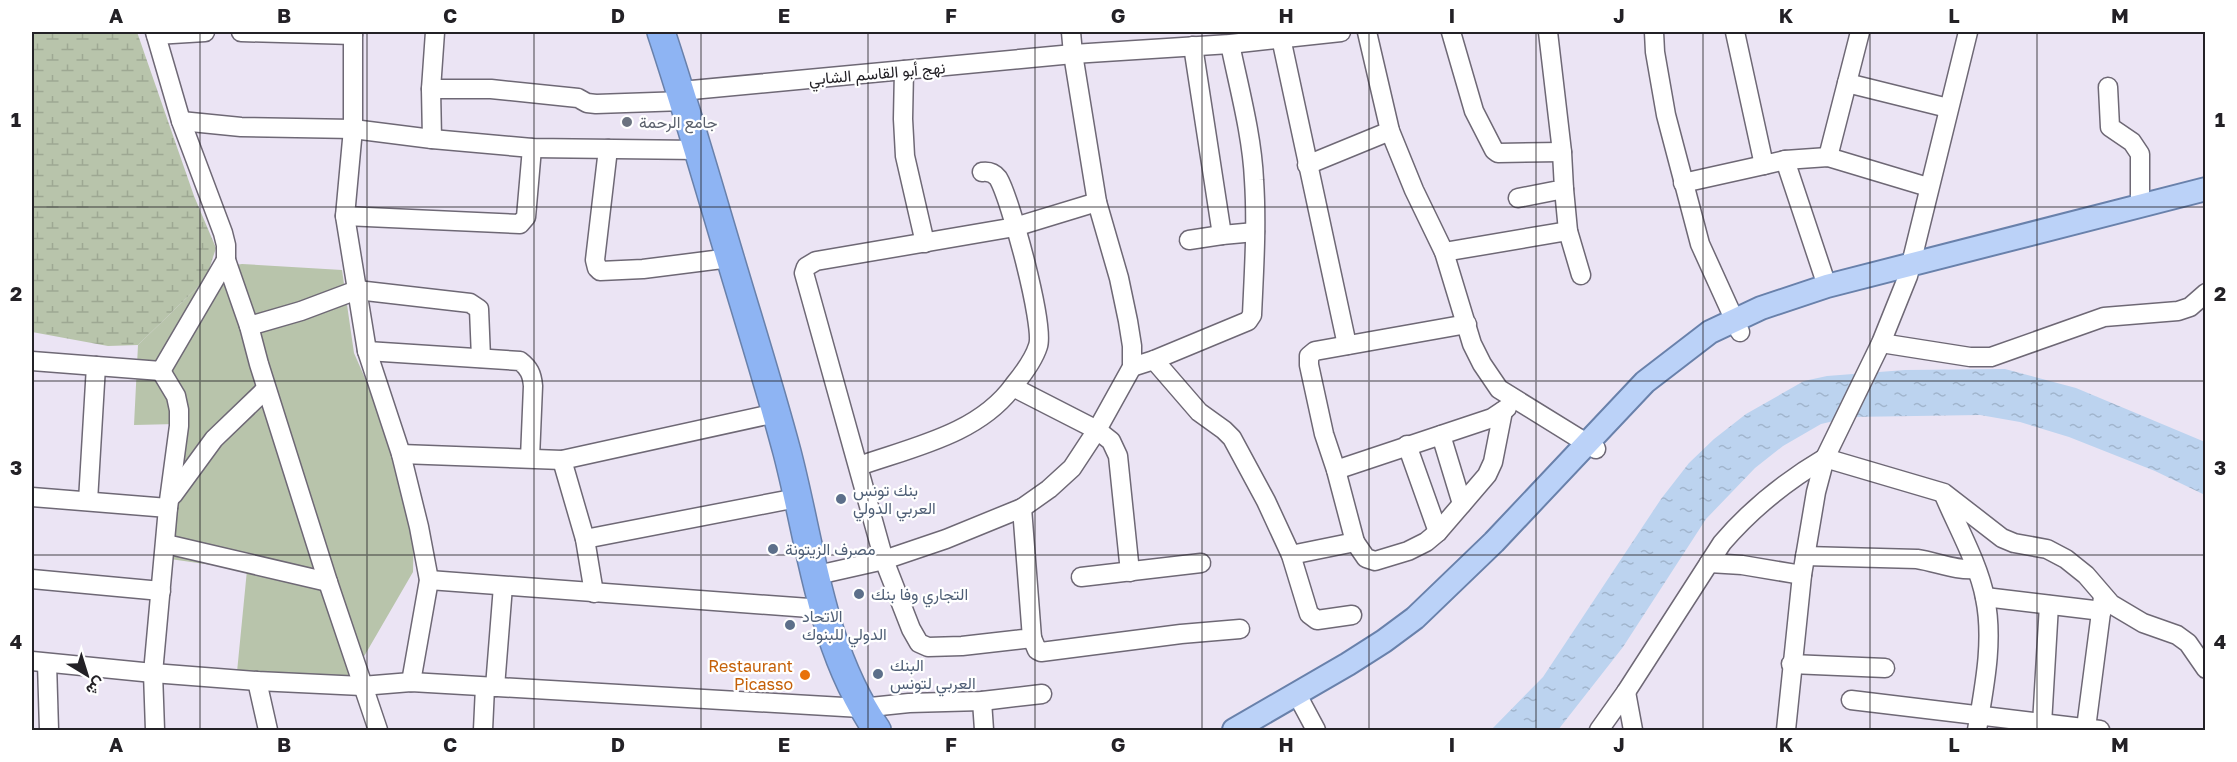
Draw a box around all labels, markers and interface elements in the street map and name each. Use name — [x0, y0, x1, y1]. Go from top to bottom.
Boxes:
text: A — [109, 3, 123, 27]
text: B — [277, 3, 291, 27]
text: C — [443, 3, 457, 27]
text: D — [611, 3, 625, 27]
text: E — [778, 3, 790, 27]
text: F — [945, 3, 957, 27]
text: G — [1111, 3, 1125, 27]
text: H — [1278, 3, 1294, 27]
text: I — [1449, 3, 1455, 27]
text: J — [1613, 3, 1625, 27]
text: K — [1779, 3, 1794, 27]
text: L — [1948, 3, 1960, 27]
text: M — [2111, 3, 2129, 27]
street label: نهج أبو القاسم الشابي — [808, 57, 946, 93]
text: 1 — [11, 107, 21, 131]
text: 1 — [2215, 107, 2225, 131]
place label: جامع الرحمة — [639, 112, 718, 134]
marker: جامع الرحمة — [620, 115, 634, 129]
text: 2 — [10, 281, 22, 305]
text: 2 — [2214, 281, 2226, 305]
text: 3 — [10, 455, 22, 479]
text: 3 — [2214, 455, 2226, 479]
place label: بنك تونس العربي الدولي — [853, 480, 936, 522]
marker: بنك تونس العربي الدولي — [834, 492, 848, 506]
place label: مصرف الزيتونة — [785, 539, 875, 560]
marker: مصرف الزيتونة — [766, 542, 780, 556]
place label: التجاري وفا بنك — [871, 584, 968, 608]
marker: التجاري وفا بنك — [852, 587, 866, 601]
place label: الاتحاد الدولي للبنوك — [802, 606, 887, 648]
marker: الاتحاد الدولي للبنوك — [783, 618, 797, 632]
text: 4 — [10, 629, 22, 653]
text: 4 — [2214, 629, 2226, 653]
north arrow — [57, 645, 117, 705]
place label: البنك العربي لتونس — [890, 655, 976, 697]
place label: Restaurant Picasso — [708, 656, 793, 694]
marker: البنك العربي لتونس — [871, 667, 885, 681]
marker: Restaurant Picasso — [798, 668, 812, 682]
text: ش — [82, 673, 110, 701]
text: A — [109, 732, 123, 756]
text: B — [277, 732, 291, 756]
text: C — [443, 732, 457, 756]
text: D — [611, 732, 625, 756]
text: E — [778, 732, 790, 756]
text: F — [945, 732, 957, 756]
text: G — [1111, 732, 1125, 756]
text: H — [1278, 732, 1294, 756]
text: I — [1449, 732, 1455, 756]
text: J — [1613, 732, 1625, 756]
text: K — [1779, 732, 1794, 756]
text: L — [1948, 732, 1960, 756]
text: M — [2111, 732, 2129, 756]

